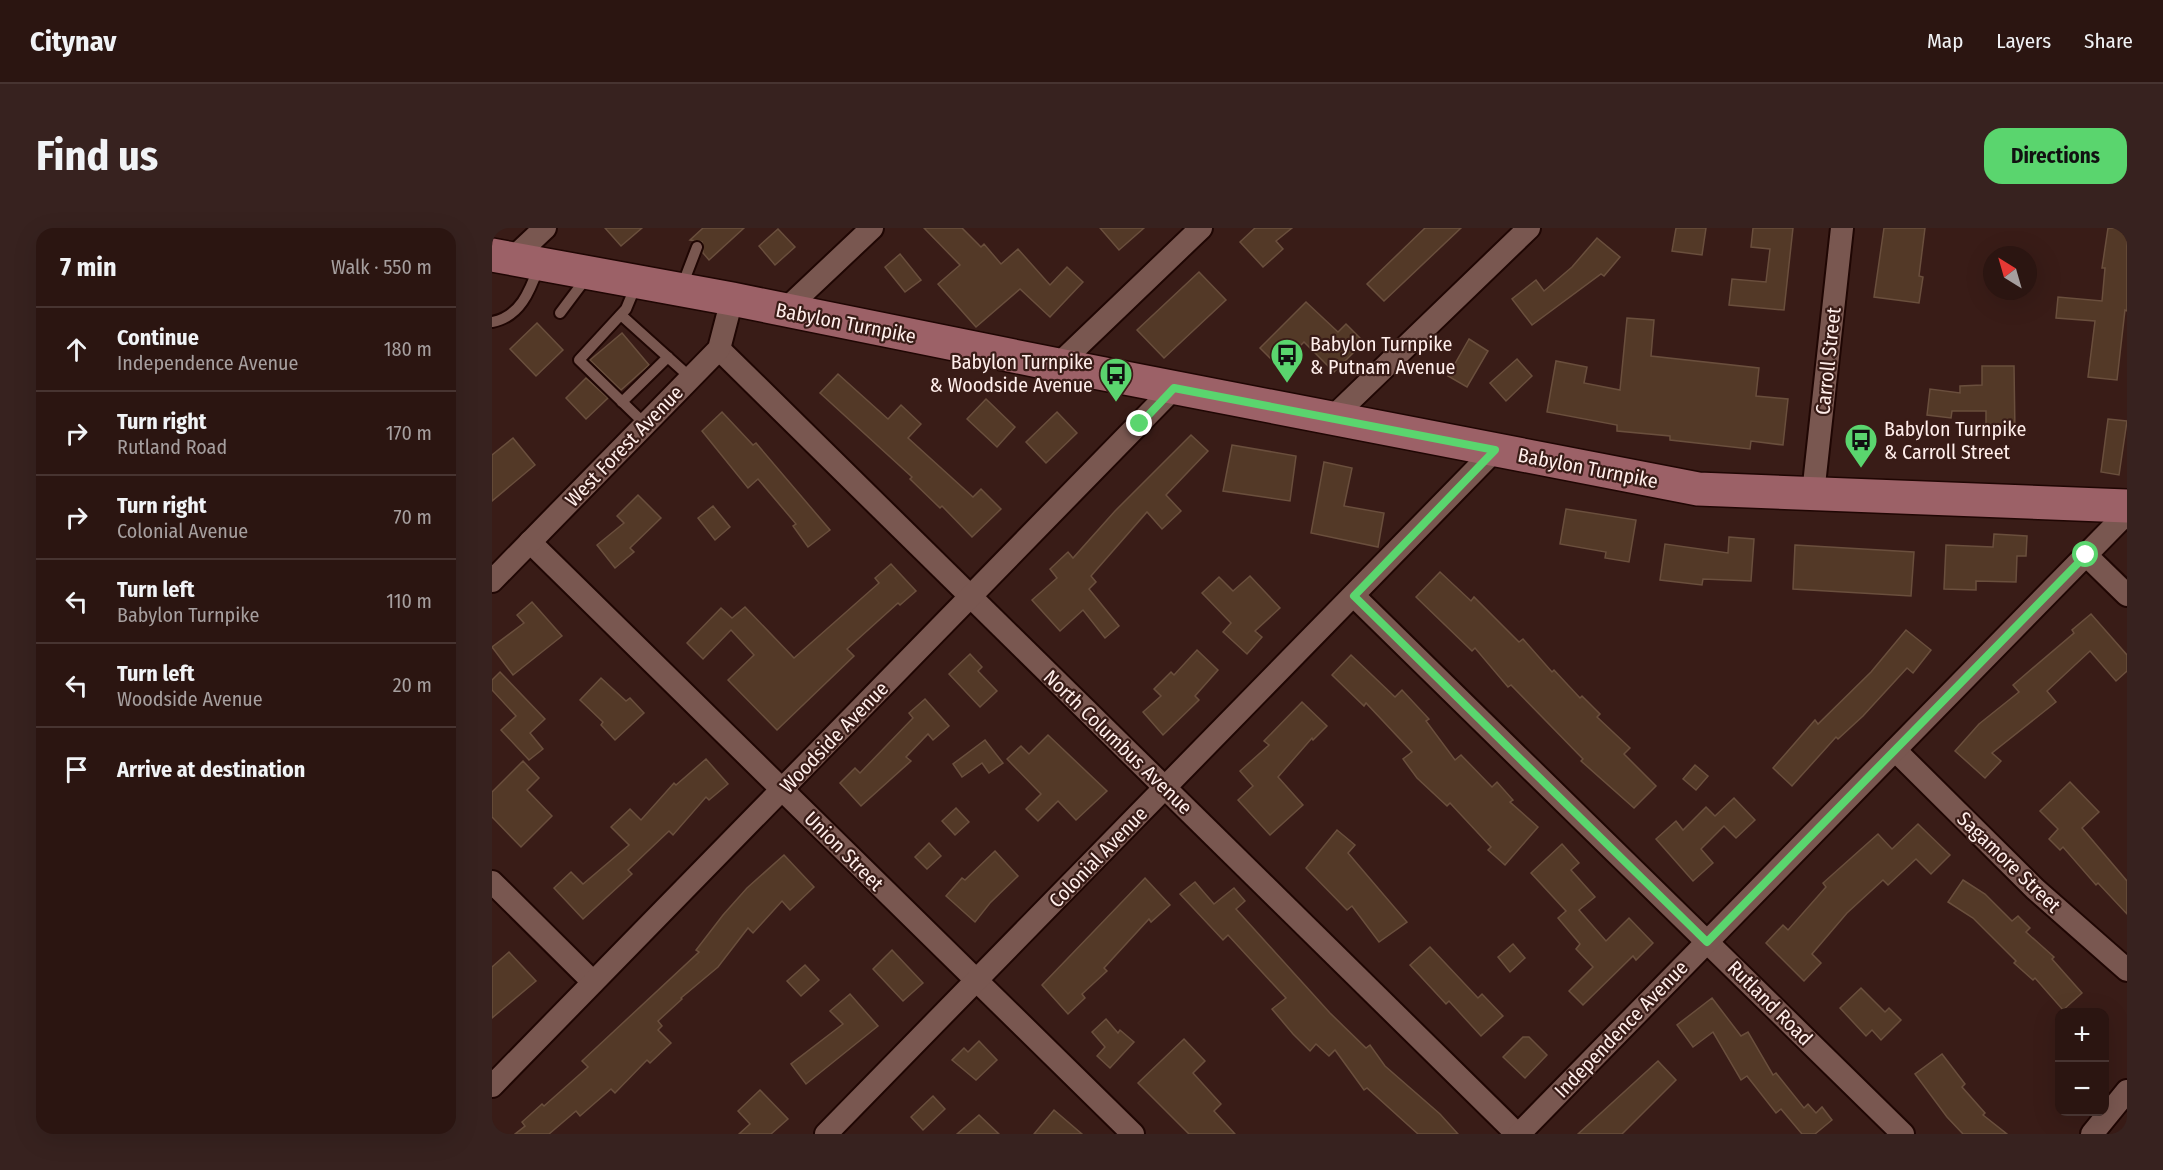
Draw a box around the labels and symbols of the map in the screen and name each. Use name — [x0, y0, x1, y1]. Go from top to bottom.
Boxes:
north arrow — [1983, 246, 2037, 300]
street label: Babylon Turnpike — [774, 298, 918, 348]
street label: Carroll Street — [1810, 306, 1846, 416]
place label: Babylon Turnpike & Putnam Avenue — [1310, 332, 1456, 379]
bus stop icon: Babylon Turnpike & Putnam Avenue — [1269, 337, 1305, 384]
place label: Babylon Turnpike & Woodside Avenue — [929, 350, 1093, 397]
bus stop icon: Babylon Turnpike & Woodside Avenue — [1098, 356, 1134, 403]
street label: West Forest Avenue — [560, 380, 688, 512]
route end — [1126, 410, 1152, 436]
place label: Babylon Turnpike & Carroll Street — [1884, 417, 2026, 464]
bus stop icon: Babylon Turnpike & Carroll Street — [1843, 422, 1879, 469]
street label: Babylon Turnpike — [1516, 443, 1660, 493]
route start — [2072, 541, 2098, 567]
street label: North Columbus Avenue — [1039, 665, 1197, 819]
street label: Woodside Avenue — [775, 676, 893, 798]
street label: Colonial Avenue — [1044, 801, 1152, 913]
street label: Union Street — [799, 806, 889, 896]
street label: Sagamore Street — [1952, 807, 2066, 918]
street label: Independence Avenue — [1549, 955, 1693, 1103]
street label: Rutland Road — [1723, 956, 1817, 1050]

